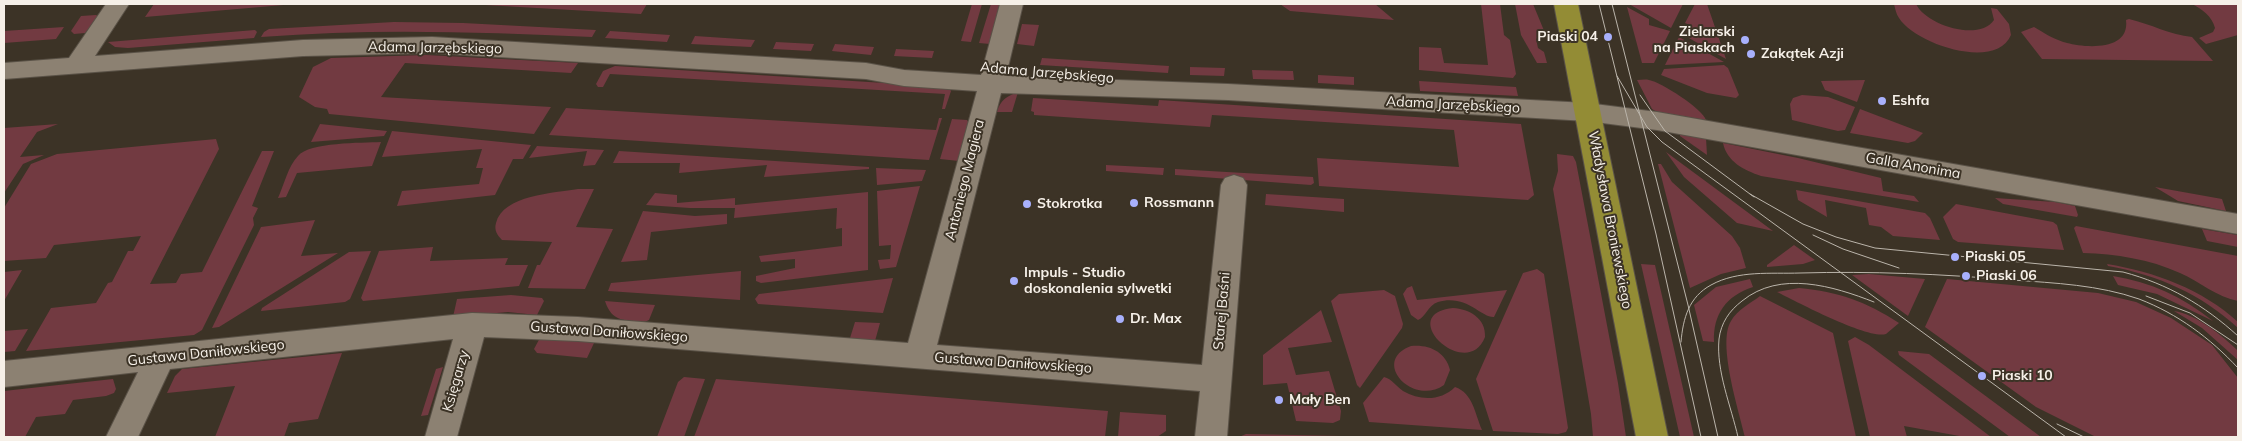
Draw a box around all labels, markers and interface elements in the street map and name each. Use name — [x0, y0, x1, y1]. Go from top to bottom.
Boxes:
place label: Zielarski na Piaskach — [1654, 24, 1735, 56]
place label: Piaski 04 — [1537, 29, 1598, 45]
marker: Piaski 04 — [1602, 31, 1614, 43]
marker: Zielarski na Piaskach — [1739, 34, 1751, 46]
street label: Adama Jarzębskiego — [368, 38, 502, 58]
place label: Zakątek Azji — [1761, 46, 1844, 62]
marker: Zakątek Azji — [1745, 48, 1757, 60]
street label: Adama Jarzębskiego — [979, 59, 1115, 87]
street label: Adama Jarzębskiego — [1386, 93, 1520, 117]
place label: Eshfa — [1892, 93, 1929, 109]
marker: Eshfa — [1876, 95, 1888, 107]
street label: Antoniego Magiera — [942, 118, 988, 242]
street label: Władysława Broniewskiego — [1585, 130, 1635, 310]
street label: Galla Anonima — [1864, 149, 1962, 183]
place label: Rossmann — [1144, 195, 1214, 211]
place label: Stokrotka — [1037, 196, 1102, 212]
marker: Rossmann — [1128, 197, 1140, 209]
marker: Stokrotka — [1021, 198, 1033, 210]
place label: Piaski 05 — [1965, 249, 2026, 265]
marker: Piaski 05 — [1949, 251, 1961, 263]
place label: Impuls - Studio doskonalenia sylwetki — [1024, 265, 1172, 298]
place label: Piaski 06 — [1976, 268, 2037, 284]
marker: Piaski 06 — [1960, 270, 1972, 282]
street label: Starej Baśni — [1210, 271, 1234, 351]
marker: Impuls - Studio doskonalenia sylwetki — [1008, 275, 1020, 287]
place label: Dr. Max — [1130, 311, 1182, 327]
marker: Dr. Max — [1114, 313, 1126, 325]
street label: Gustawa Daniłowskiego — [530, 318, 688, 346]
street label: Gustawa Daniłowskiego — [127, 336, 285, 370]
street label: Księgarzy — [439, 348, 473, 414]
street label: Gustawa Daniłowskiego — [934, 349, 1092, 377]
place label: Piaski 10 — [1992, 368, 2053, 384]
marker: Piaski 10 — [1976, 370, 1988, 382]
place label: Mały Ben — [1289, 392, 1351, 408]
marker: Mały Ben — [1273, 394, 1285, 406]

